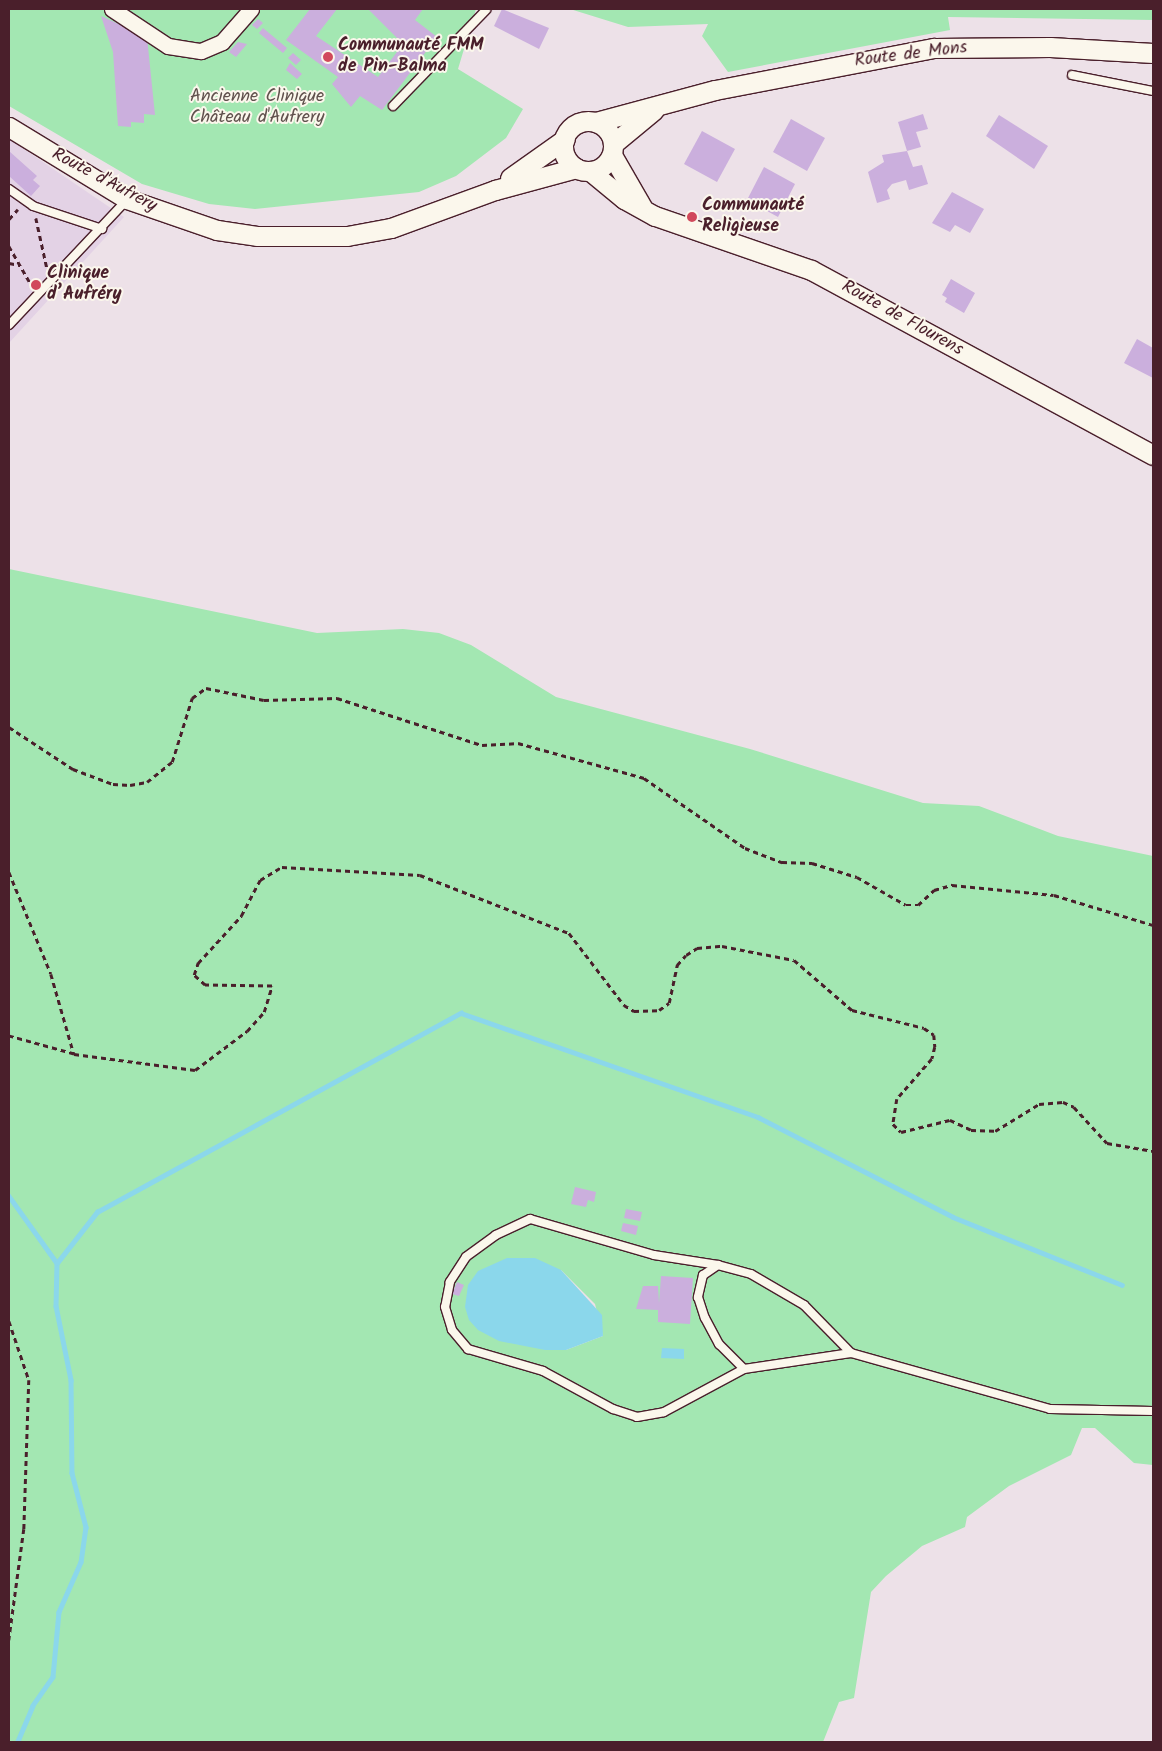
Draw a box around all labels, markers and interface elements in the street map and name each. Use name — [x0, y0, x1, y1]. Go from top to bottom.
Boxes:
place label: Communauté FMM de Pin-Balma — [338, 36, 484, 78]
street label: Route de Mons — [853, 37, 969, 73]
marker: Communauté FMM de Pin-Balma — [322, 51, 334, 63]
park label: Ancienne Clinique Château d'Aufrery — [190, 87, 324, 130]
street label: Route d'Aufrery — [48, 144, 160, 218]
place label: Communauté Religieuse — [702, 196, 804, 238]
marker: Communauté Religieuse — [686, 211, 698, 223]
place label: Clinique d’Aufréry — [47, 264, 122, 306]
street label: Route de Flourens — [837, 277, 967, 361]
marker: Clinique d’Aufréry — [29, 278, 43, 292]

